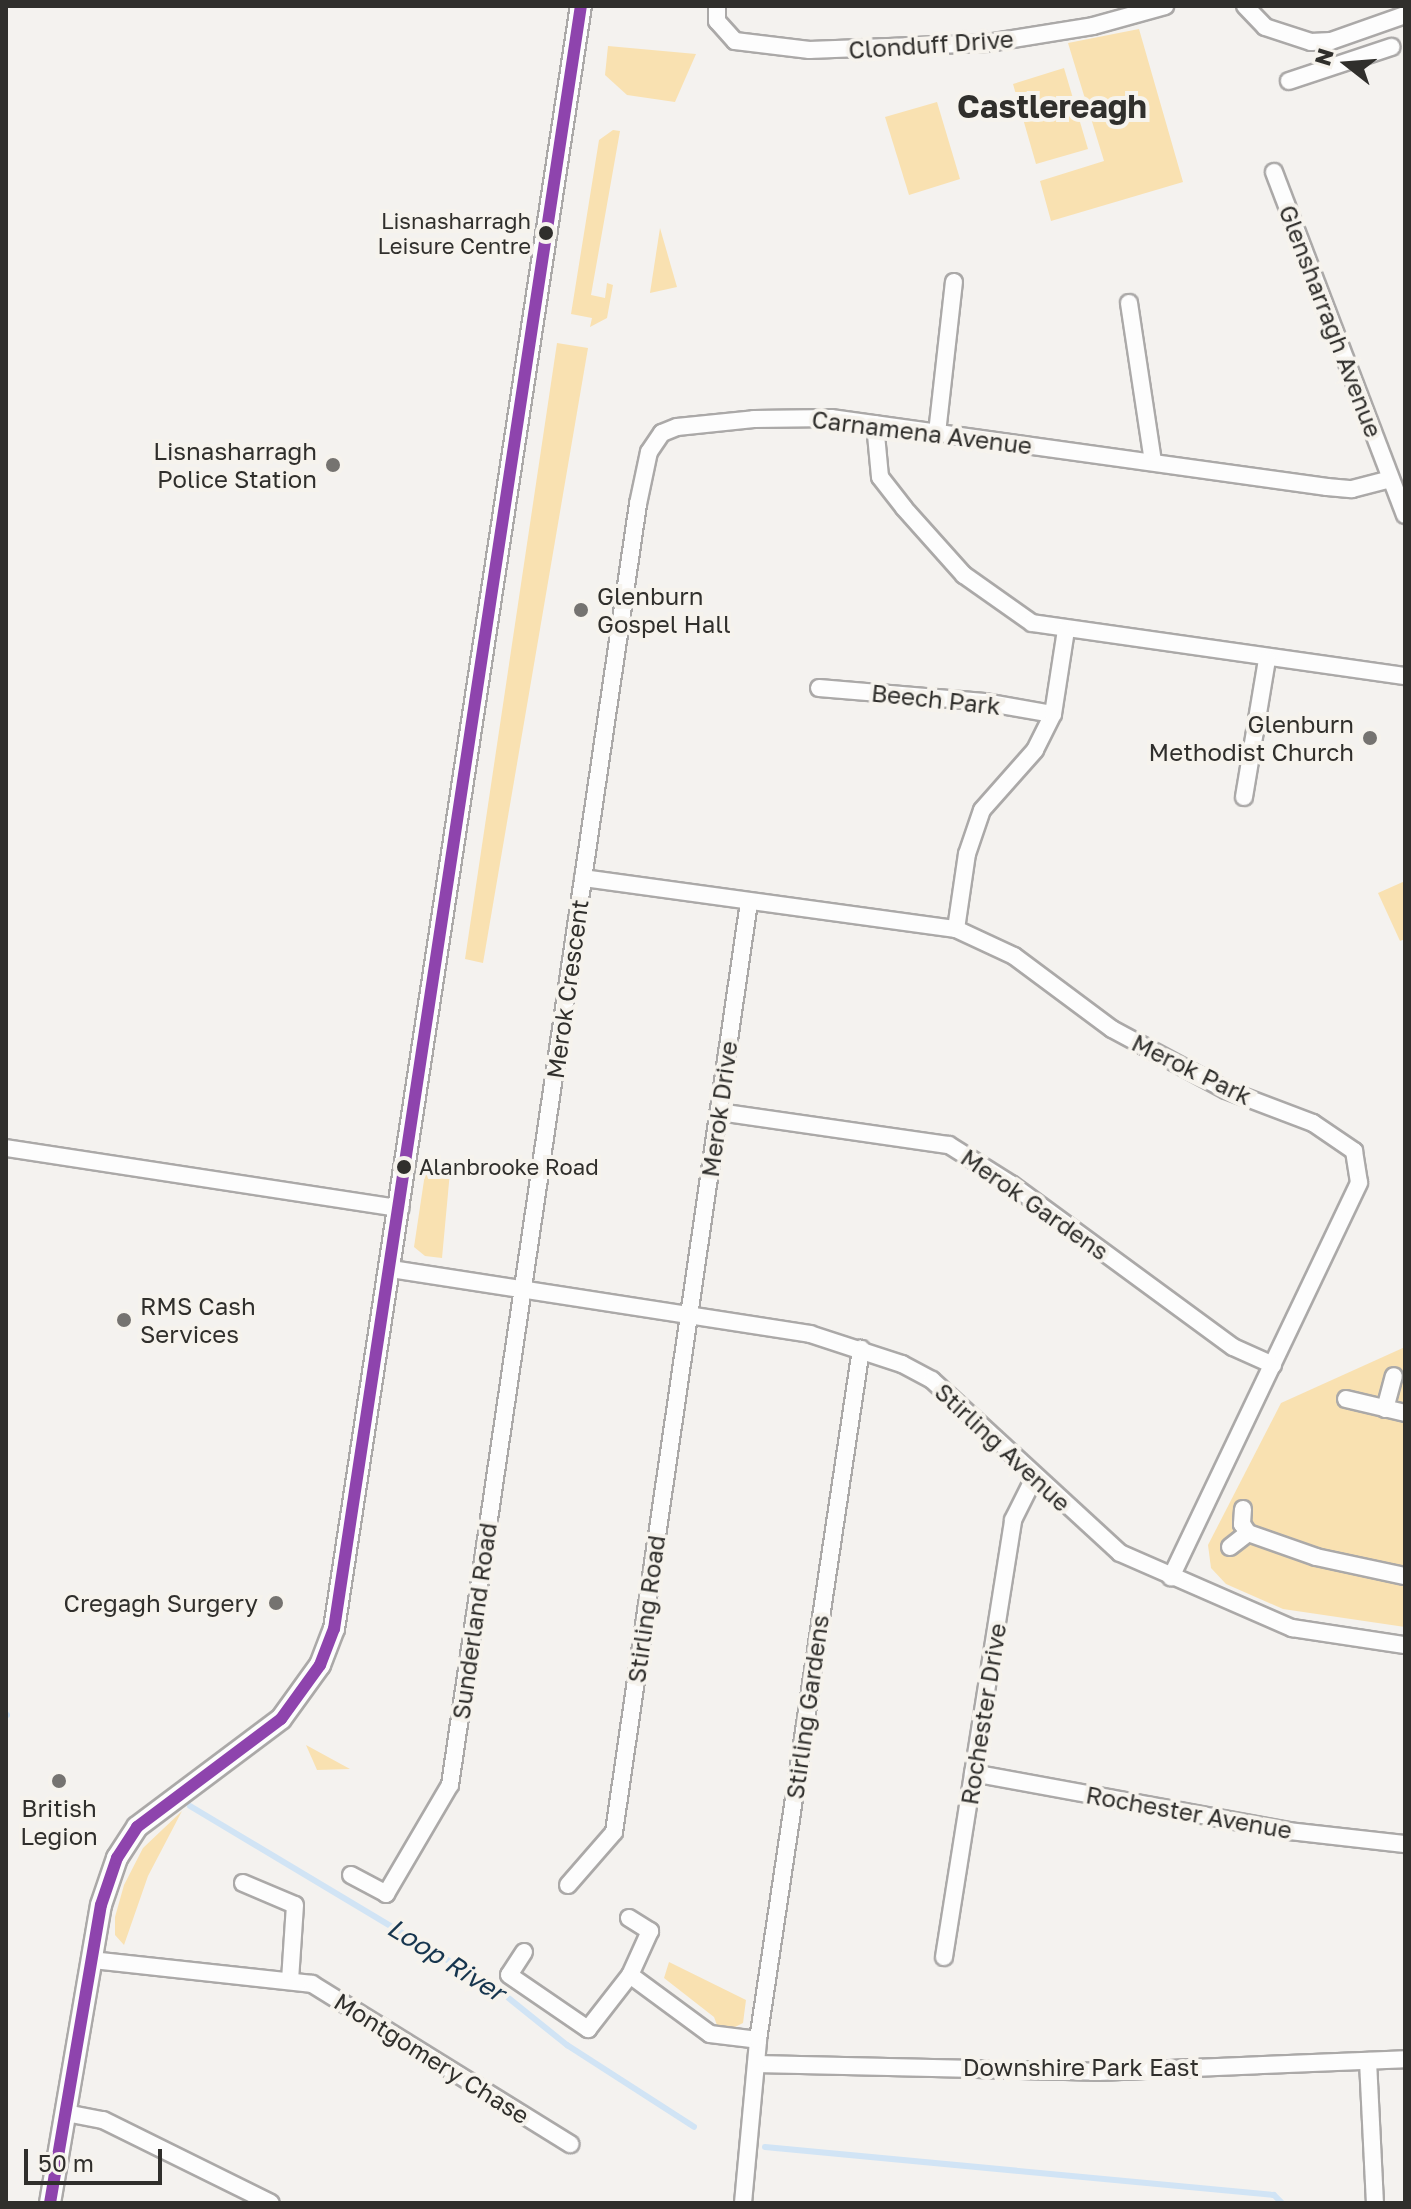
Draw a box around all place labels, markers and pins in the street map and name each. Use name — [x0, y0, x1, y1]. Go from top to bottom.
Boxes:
place label: Lisnasharragh Leisure Centre — [377, 207, 531, 258]
marker: Lisnasharragh Leisure Centre — [538, 225, 554, 241]
place label: Lisnasharragh Police Station — [153, 437, 317, 493]
marker: Lisnasharragh Police Station — [324, 456, 342, 474]
place label: Glenburn Gospel Hall — [597, 582, 731, 638]
marker: Glenburn Gospel Hall — [572, 601, 590, 619]
place label: Glenburn Methodist Church — [1149, 710, 1354, 766]
marker: Glenburn Methodist Church — [1361, 729, 1379, 747]
place label: Alanbrooke Road — [419, 1154, 599, 1180]
marker: Alanbrooke Road — [396, 1159, 412, 1175]
place label: RMS Cash Services — [140, 1292, 256, 1348]
marker: RMS Cash Services — [115, 1311, 133, 1329]
place label: Cregagh Surgery — [64, 1589, 258, 1617]
marker: Cregagh Surgery — [265, 1592, 287, 1614]
marker: British Legion — [50, 1772, 68, 1790]
place label: British Legion — [20, 1794, 98, 1850]

